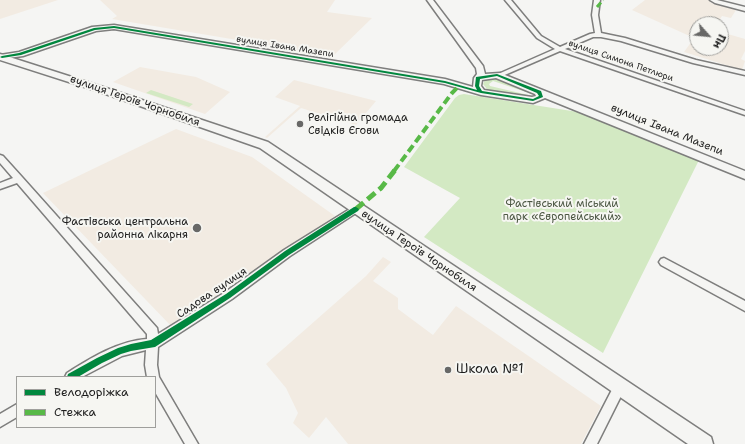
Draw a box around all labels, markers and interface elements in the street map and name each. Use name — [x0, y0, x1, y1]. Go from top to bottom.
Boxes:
north arrow — [689, 16, 729, 56]
text: Пн — [709, 31, 729, 51]
street label: вулиця Івана Мазепи — [236, 34, 334, 60]
street label: вулиця Симона Петлюри — [567, 38, 675, 84]
street label: вулиця Героїв Чорнобиля — [68, 73, 202, 129]
street label: вулиця Івана Мазепи — [609, 101, 725, 159]
place label: Релігійна громада Свідків Єгови — [308, 111, 408, 137]
marker: Релігійна громада Свідків Єгови — [295, 119, 305, 129]
park label: Фастівський міський парк «Європейський» — [503, 197, 621, 223]
street label: вулиця Героїв Чорнобиля — [359, 207, 479, 295]
place label: Фастівська центральна районна лікарня — [62, 215, 188, 241]
marker: Фастівська центральна районна лікарня — [191, 222, 203, 234]
street label: Садова вулиця — [174, 265, 250, 321]
place label: Школа №1 — [456, 362, 524, 378]
marker: Школа №1 — [443, 365, 453, 375]
legend — [16, 376, 156, 428]
text: Велодоріжка — [54, 384, 128, 400]
text: Стежка — [54, 404, 96, 420]

